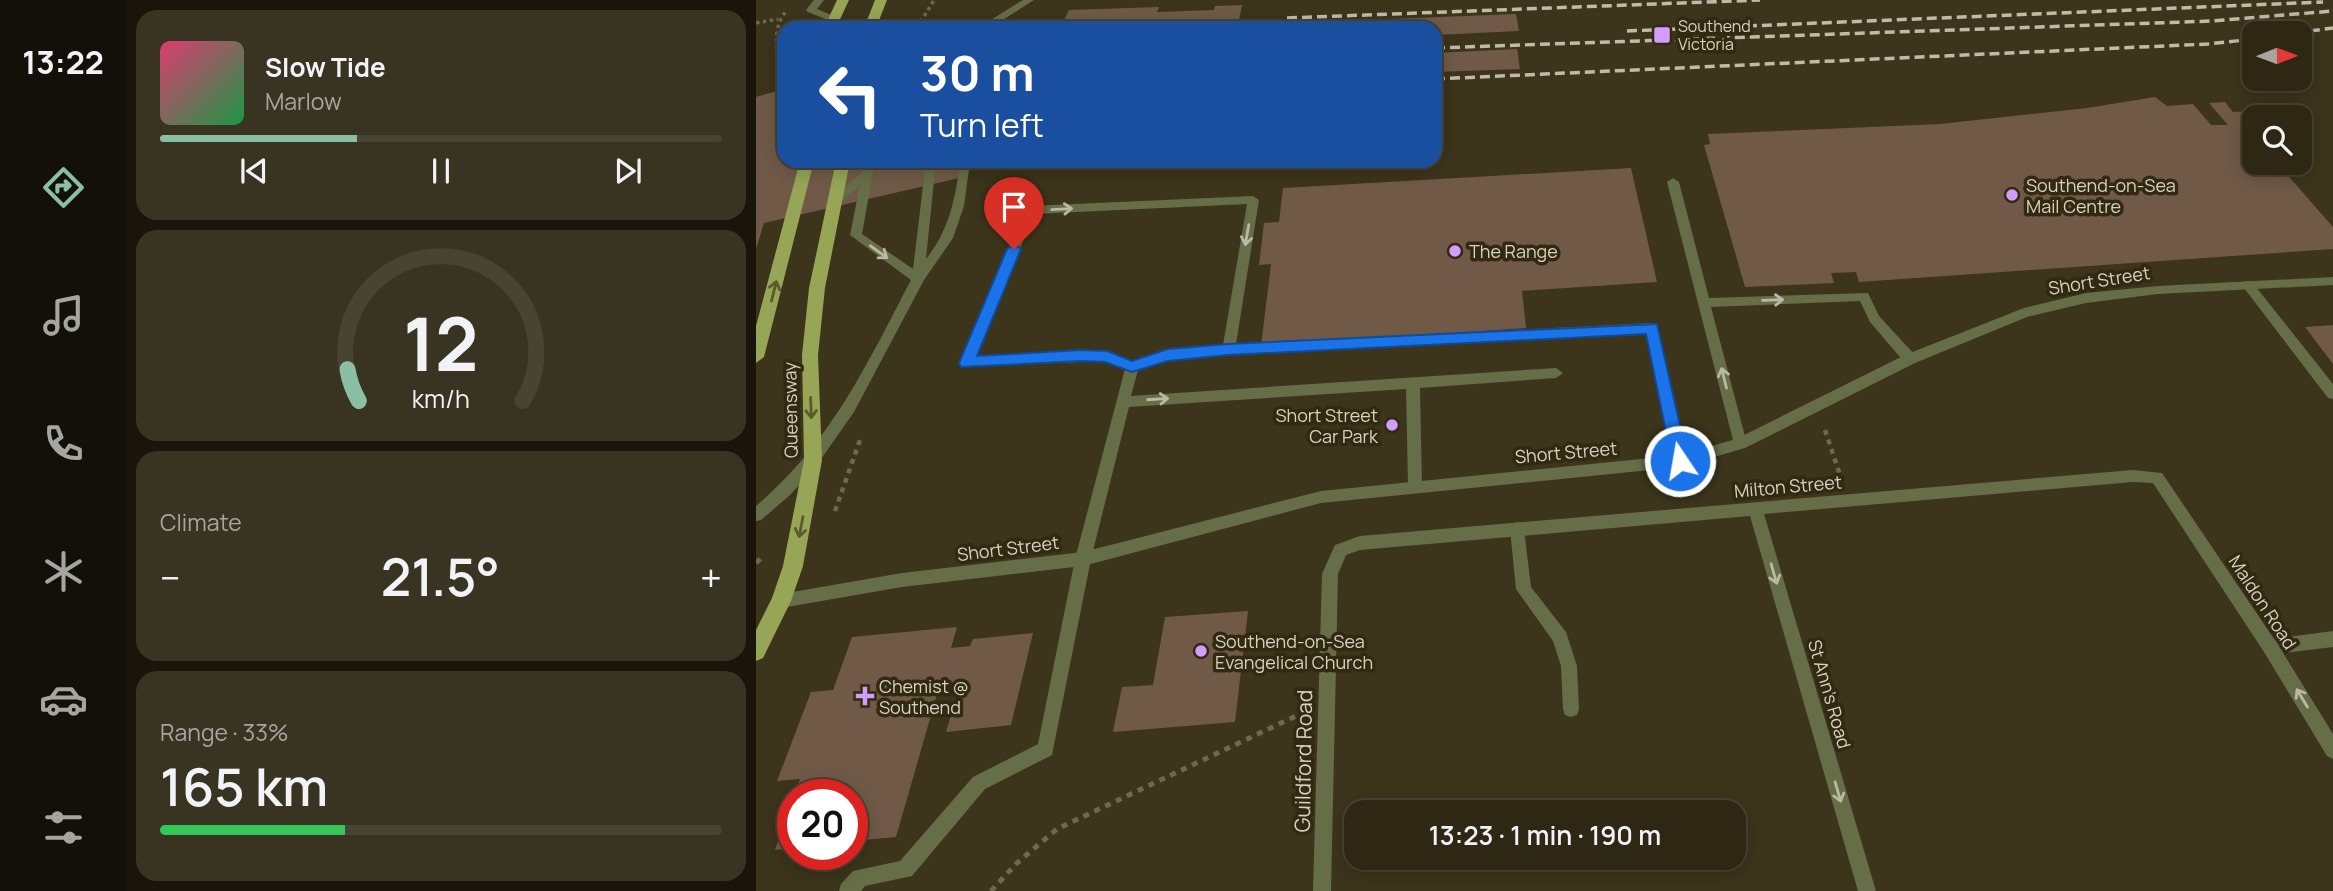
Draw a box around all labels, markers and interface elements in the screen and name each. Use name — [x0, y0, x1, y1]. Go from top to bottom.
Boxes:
place label: Southend Victoria — [1678, 15, 1751, 55]
north arrow — [2242, 21, 2312, 91]
map controls — [2242, 21, 2312, 175]
marker: Southend Victoria — [1652, 25, 1672, 45]
text: 30 m — [920, 39, 1035, 106]
text: 13:22 — [22, 40, 104, 84]
text: Slow Tide — [265, 49, 386, 85]
icon: left — [805, 49, 896, 140]
text: Marlow — [265, 85, 342, 117]
text: Turn left — [920, 103, 1044, 147]
button: search — [2242, 105, 2312, 175]
icon: previous — [235, 152, 273, 190]
icon: pause — [422, 152, 460, 190]
icon: next — [609, 152, 647, 190]
icon: directions — [39, 163, 88, 212]
place label: Southend-on-Sea Mail Centre — [2026, 173, 2176, 218]
pin — [984, 177, 1044, 249]
marker: Southend-on-Sea Mail Centre — [2004, 187, 2020, 203]
icon: arrive — [995, 188, 1033, 226]
one-way arrow — [1050, 202, 1073, 215]
one-way arrow — [1240, 223, 1254, 246]
place label: The Range — [1469, 239, 1558, 263]
marker: The Range — [1447, 243, 1463, 259]
one-way arrow — [869, 244, 888, 259]
street label: Short Street — [2046, 260, 2152, 300]
one-way arrow — [768, 280, 781, 303]
icon: music — [39, 291, 88, 340]
one-way arrow — [1761, 293, 1784, 306]
text: 12 — [403, 294, 479, 394]
street label: Queensway — [777, 361, 803, 458]
one-way arrow — [1717, 367, 1730, 390]
text: km/h — [412, 381, 470, 416]
one-way arrow — [1146, 393, 1169, 406]
one-way arrow — [805, 396, 818, 419]
place label: Short Street Car Park — [1275, 403, 1379, 448]
marker: Short Street Car Park — [1384, 417, 1400, 433]
icon: phone — [39, 419, 88, 468]
position arrow — [1643, 424, 1717, 498]
street label: Short Street — [1514, 436, 1618, 468]
street label: Milton Street — [1733, 469, 1843, 503]
text: Climate — [160, 506, 242, 538]
one-way arrow — [793, 515, 807, 538]
street label: Short Street — [956, 530, 1060, 566]
text: 21.5° — [381, 541, 500, 612]
icon: climate — [39, 547, 88, 596]
street label: Maldon Road — [2224, 550, 2302, 654]
text: − — [160, 551, 181, 603]
text: + — [700, 551, 722, 603]
one-way arrow — [1769, 562, 1782, 584]
place label: Southend-on-Sea Evangelical Church — [1215, 629, 1373, 674]
street label: St Ann's Road — [1803, 637, 1857, 751]
marker: Southend-on-Sea Evangelical Church — [1193, 643, 1209, 659]
place label: Chemist @ Southend — [879, 674, 969, 719]
icon: car — [39, 675, 88, 724]
marker: Chemist @ Southend — [857, 688, 873, 704]
street label: Guildford Road — [1288, 689, 1318, 833]
one-way arrow — [2294, 689, 2308, 709]
text: Range · 33% — [160, 716, 289, 748]
text: 165 km — [160, 751, 328, 822]
speed limit sign: 20 — [777, 779, 868, 870]
one-way arrow — [1832, 780, 1845, 803]
icon: filters — [39, 803, 88, 852]
text: 13:23 · 1 min · 190 m — [1429, 817, 1661, 853]

